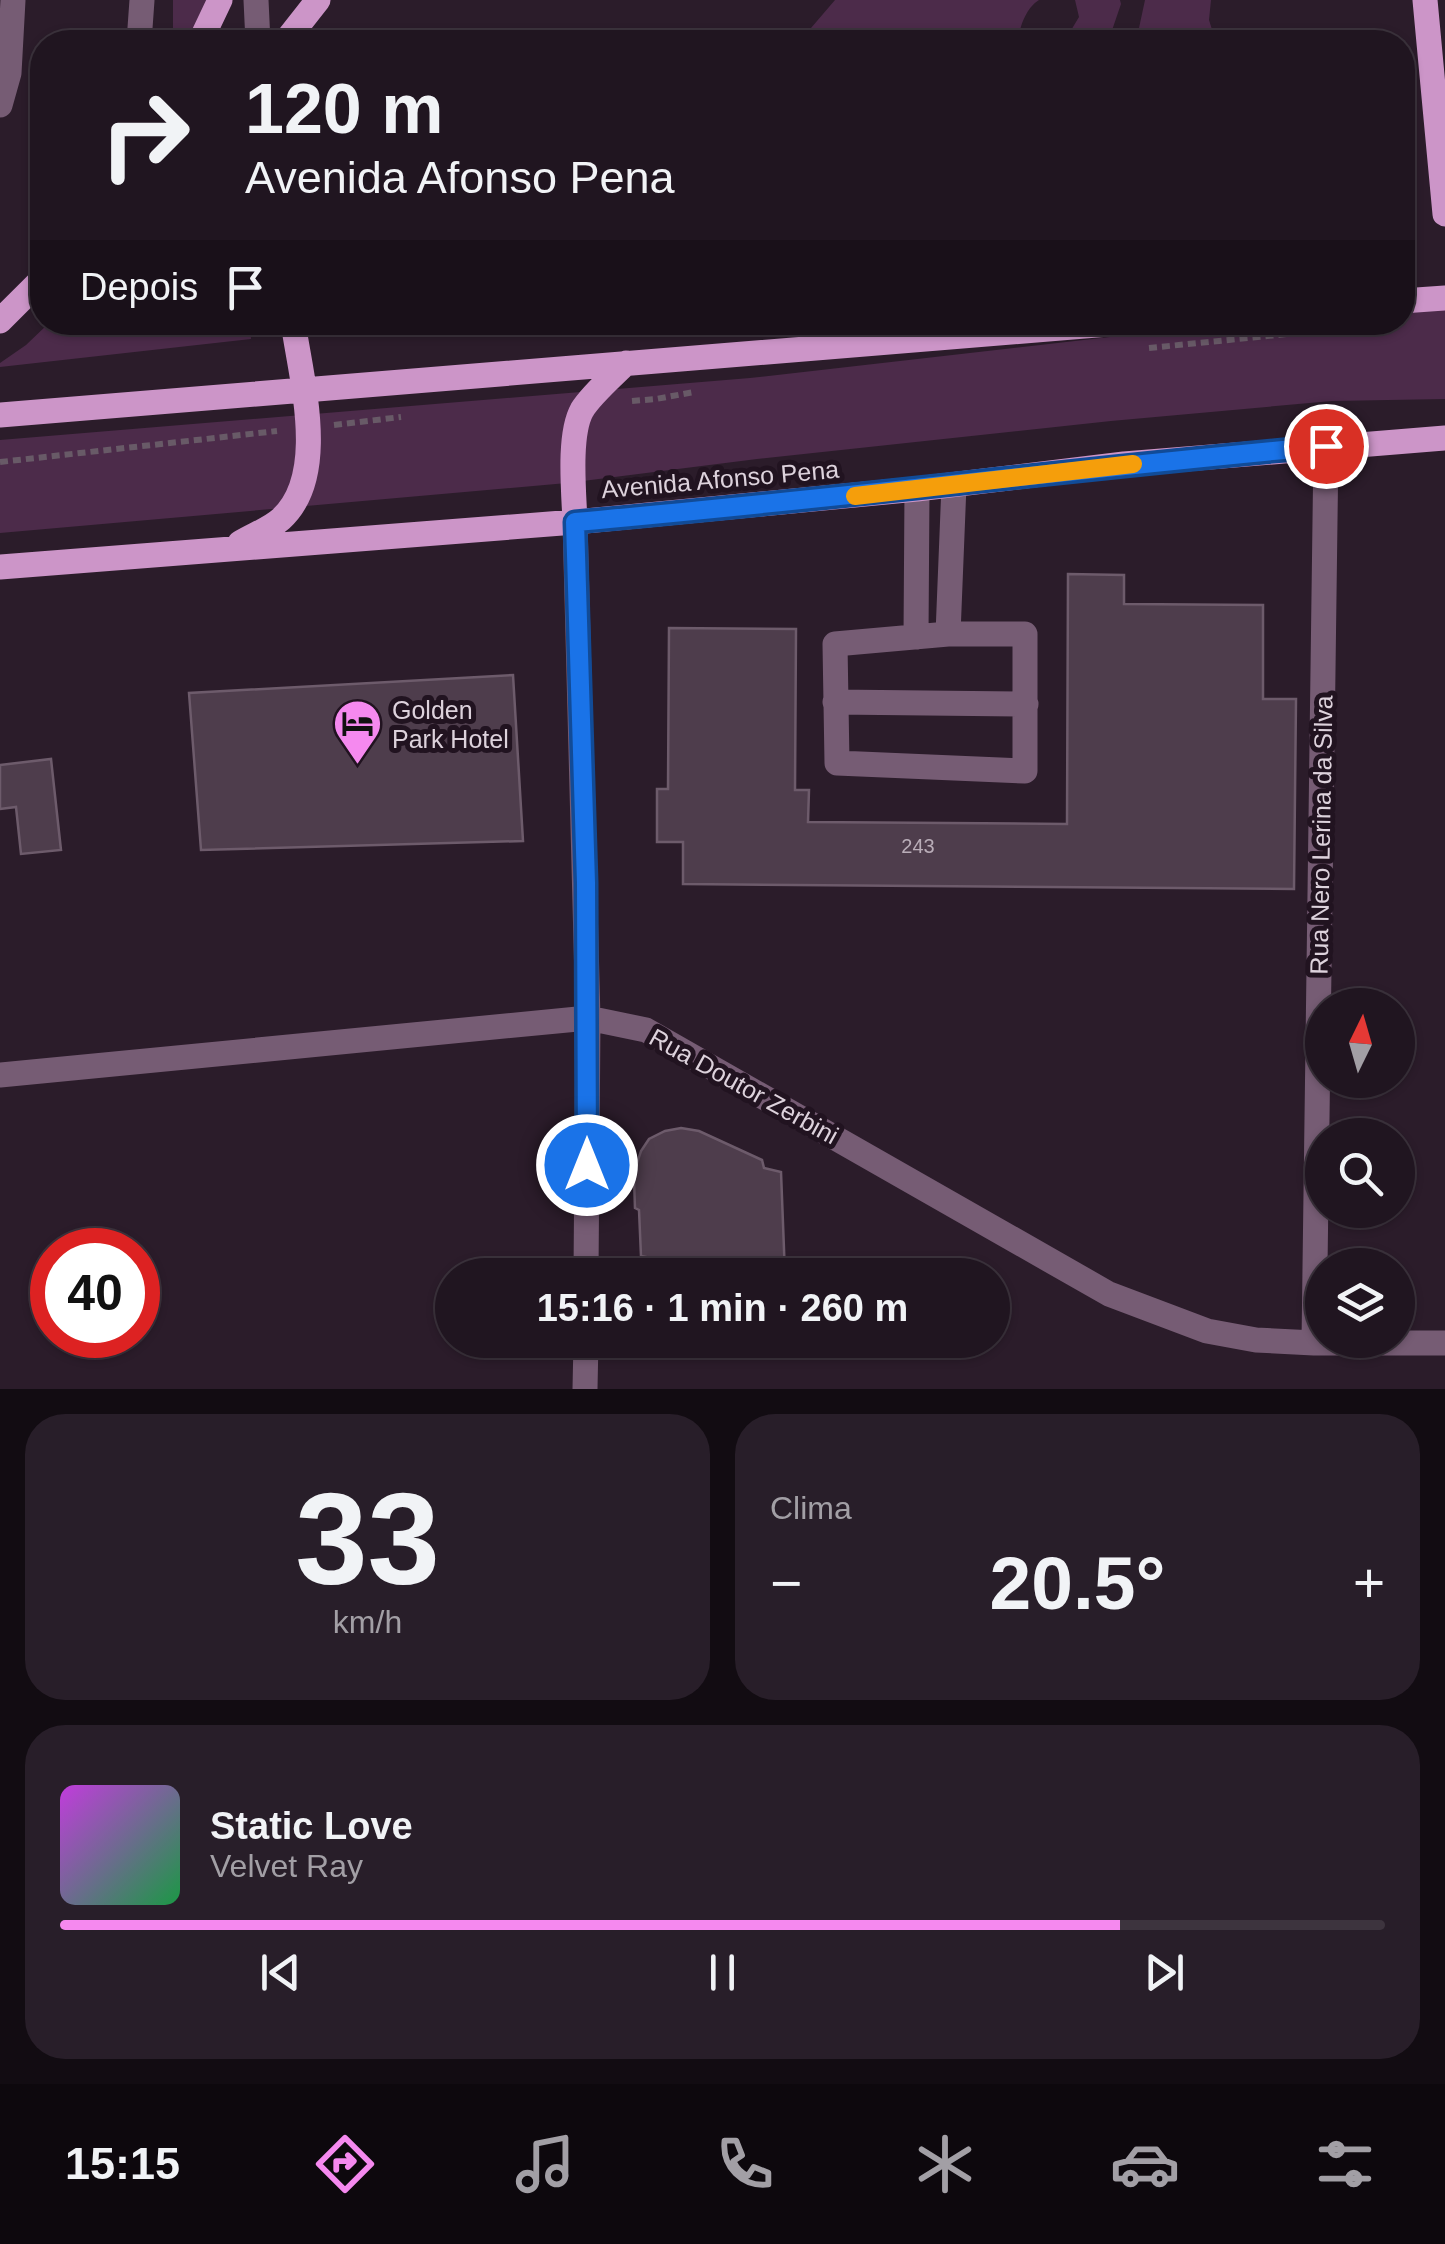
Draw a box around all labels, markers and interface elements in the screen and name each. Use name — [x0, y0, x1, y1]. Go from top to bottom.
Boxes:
icon: right — [80, 70, 210, 200]
text: 120 m — [245, 70, 443, 148]
text: Avenida Afonso Pena — [245, 152, 675, 203]
icon: arrive — [218, 260, 273, 315]
text: Depois — [80, 266, 198, 308]
pin — [1284, 404, 1369, 489]
icon: arrive — [1299, 419, 1354, 474]
street label: Avenida Afonso Pena — [600, 455, 840, 503]
street label: Rua Nero Lerina da Silva — [1305, 695, 1337, 975]
place label: Golden Park Hotel — [392, 696, 509, 753]
hotel icon: Golden Park Hotel — [331, 698, 383, 766]
house number: 243 — [901, 835, 935, 857]
north arrow — [1305, 988, 1415, 1098]
map controls — [1305, 988, 1415, 1358]
street label: Rua Doutor Zerbini — [645, 1023, 843, 1149]
position arrow — [535, 1113, 639, 1217]
button: search — [1305, 1118, 1415, 1228]
speed limit sign: 40 — [30, 1228, 160, 1358]
button: layers — [1305, 1248, 1415, 1358]
text: 15:16 · 1 min · 260 m — [537, 1287, 908, 1329]
text: 33 — [295, 1466, 440, 1612]
text: Clima — [770, 1490, 852, 1526]
text: 20.5° — [990, 1541, 1165, 1625]
text: − — [770, 1552, 802, 1614]
text: + — [1353, 1552, 1385, 1614]
text: km/h — [333, 1604, 402, 1640]
text: Static Love — [210, 1805, 413, 1847]
text: Velvet Ray — [210, 1848, 363, 1884]
icon: previous — [253, 1945, 308, 2000]
icon: pause — [695, 1945, 750, 2000]
icon: next — [1137, 1945, 1192, 2000]
icon: directions — [310, 2129, 380, 2199]
icon: music — [510, 2129, 580, 2199]
icon: phone — [710, 2129, 780, 2199]
icon: climate — [910, 2129, 980, 2199]
icon: car — [1110, 2129, 1180, 2199]
icon: filters — [1310, 2129, 1380, 2199]
text: 15:15 — [65, 2138, 180, 2189]

